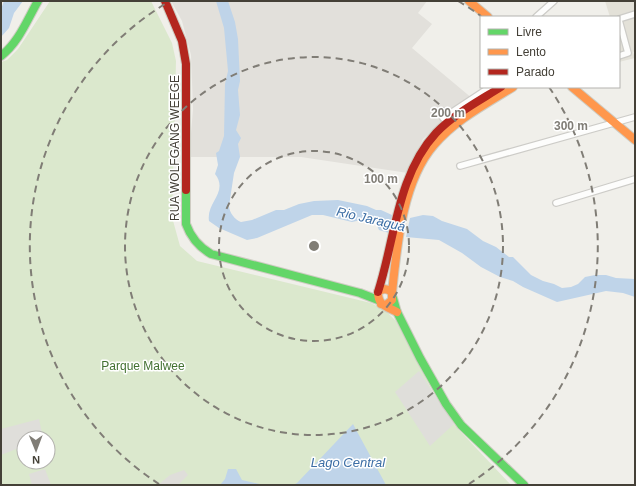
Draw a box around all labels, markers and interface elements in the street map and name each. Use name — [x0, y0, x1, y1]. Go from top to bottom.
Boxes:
legend — [480, 16, 620, 88]
text: Livre — [516, 25, 542, 39]
text: Lento — [516, 45, 546, 59]
text: Parado — [516, 65, 555, 79]
street label: RUA WOLFGANG WEEGE — [168, 75, 182, 221]
text: 200 m — [431, 106, 465, 120]
text: 300 m — [554, 119, 588, 133]
text: 100 m — [364, 172, 398, 186]
water label: Rio Jaraguá — [335, 204, 407, 234]
centre of rings — [307, 239, 321, 253]
park label: Parque Malwee — [101, 359, 185, 373]
north arrow — [16, 430, 56, 470]
text: N — [32, 454, 40, 466]
water label: Lago Central — [311, 455, 386, 470]

